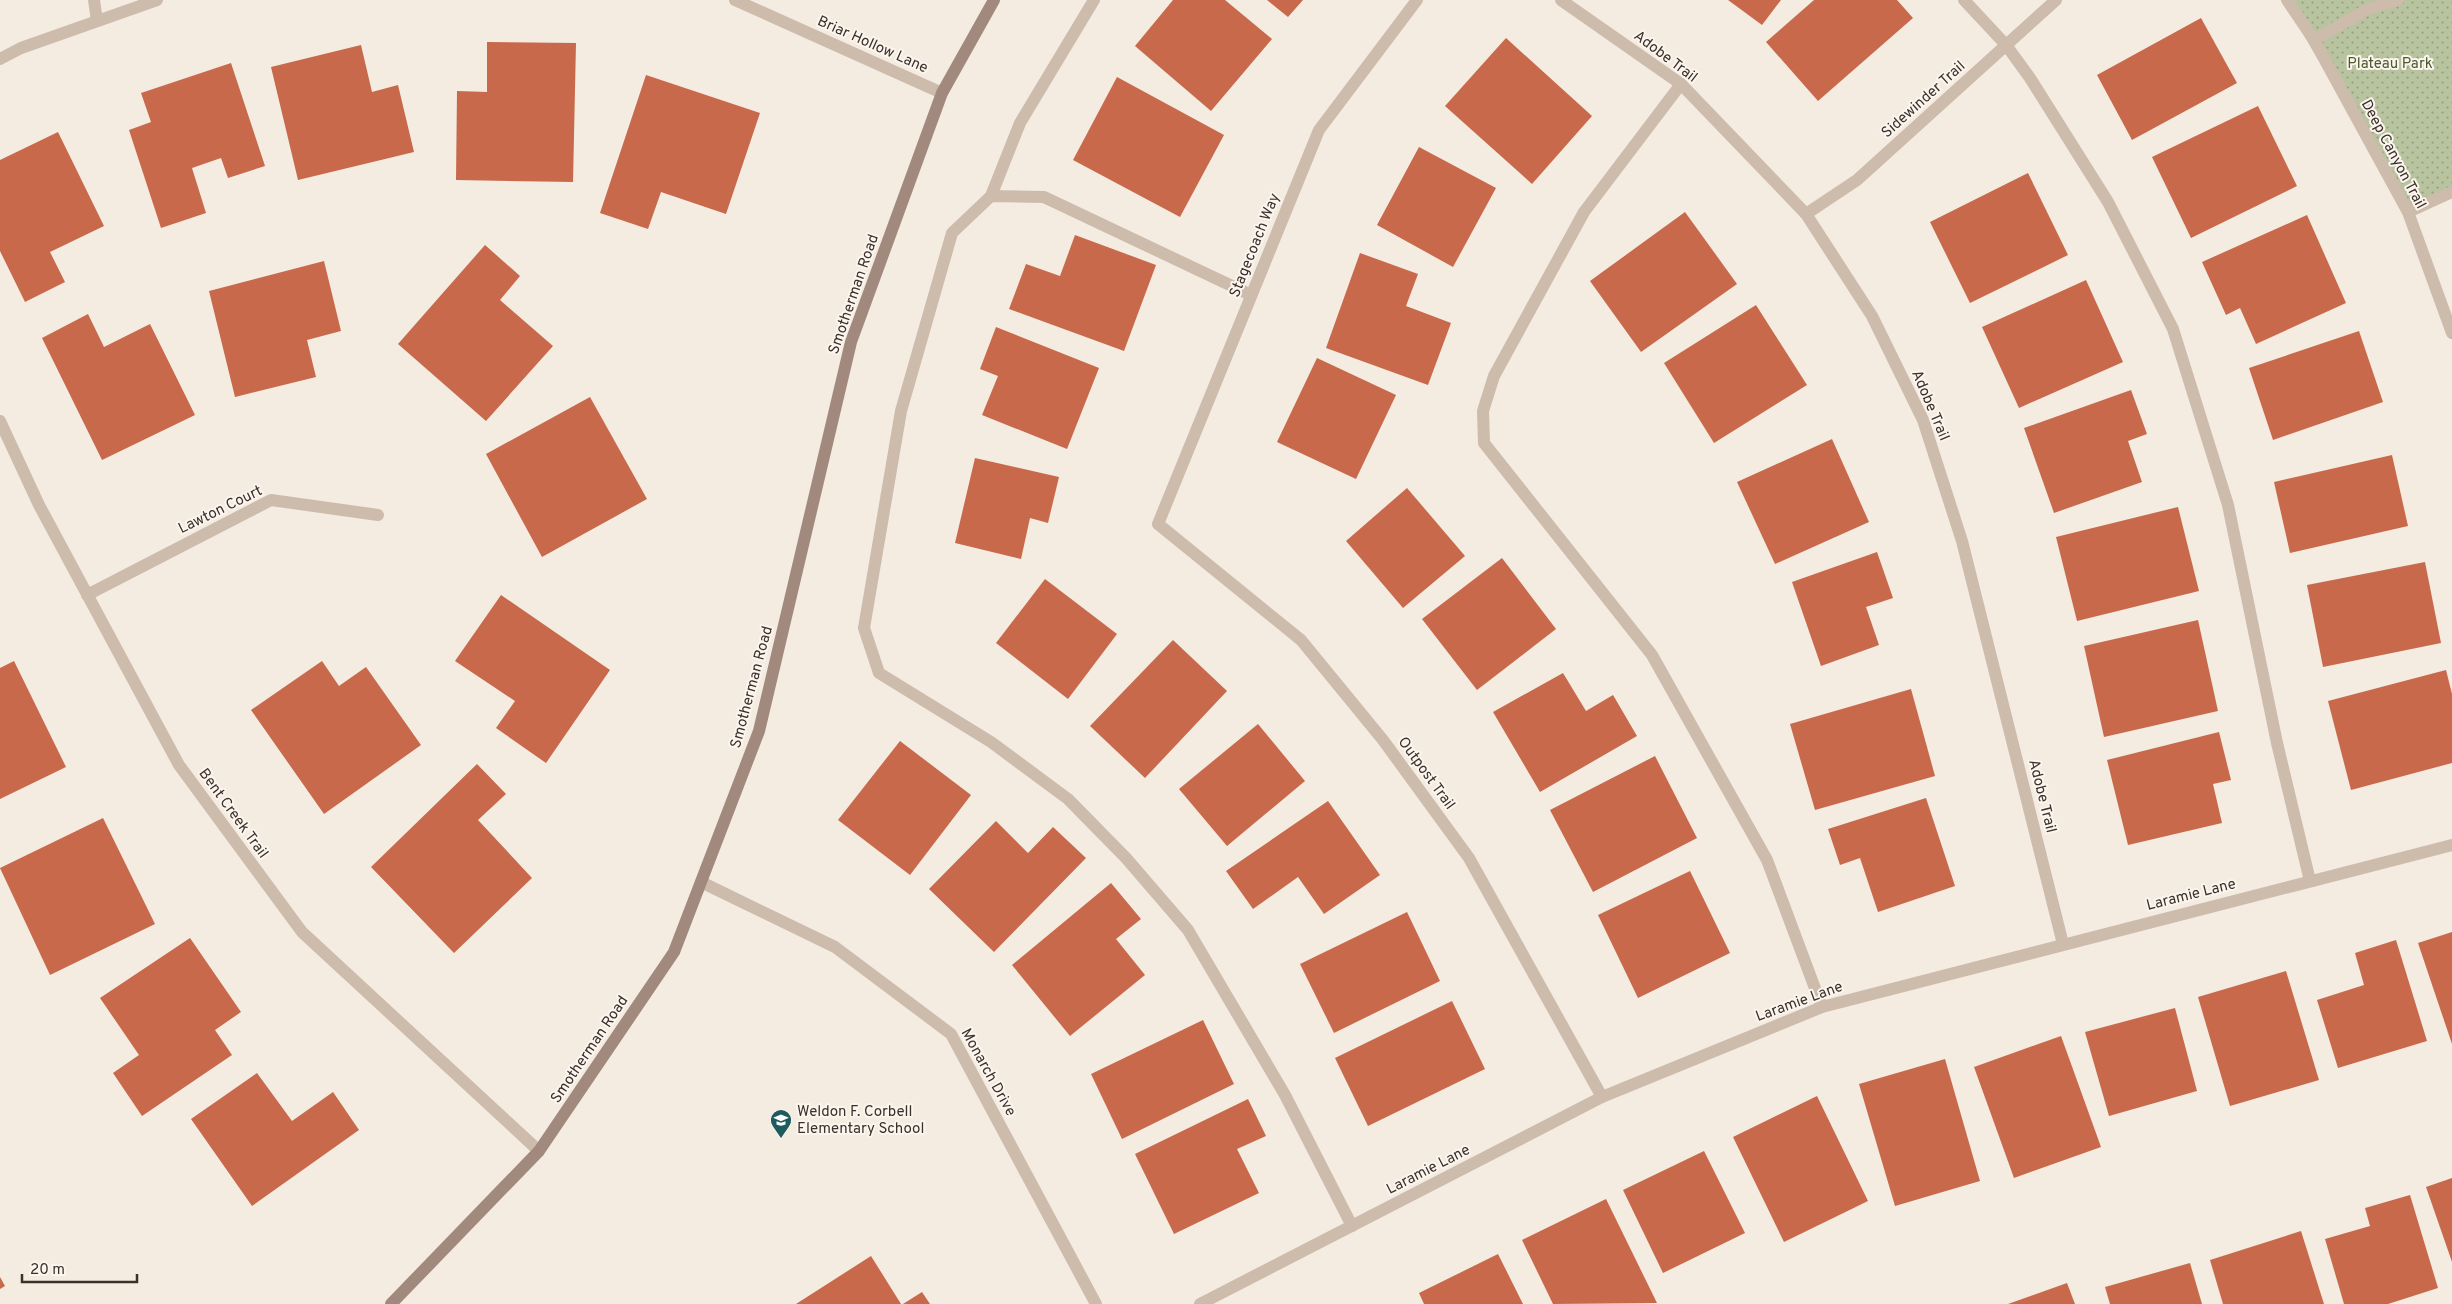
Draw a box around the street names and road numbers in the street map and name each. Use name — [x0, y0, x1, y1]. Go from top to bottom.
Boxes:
street label: Briar Hollow Lane — [814, 12, 931, 78]
street label: Adobe Trail — [1629, 27, 1701, 87]
street label: Sidewinder Trail — [1878, 57, 1970, 143]
street label: Deep Canyon Trail — [2356, 97, 2429, 213]
street label: Stagecoach Way — [1226, 191, 1285, 300]
street label: Smotherman Road — [825, 232, 884, 357]
street label: Adobe Trail — [1906, 367, 1953, 444]
street label: Lawton Court — [175, 482, 266, 539]
street label: Smotherman Road — [727, 624, 778, 751]
street label: Outpost Trail — [1393, 734, 1459, 814]
street label: Adobe Trail — [2023, 758, 2060, 835]
street label: Bent Creek Trail — [194, 765, 272, 863]
street label: Laramie Lane — [2145, 875, 2238, 916]
street label: Laramie Lane — [1753, 978, 1846, 1027]
street label: Smotherman Road — [547, 992, 633, 1107]
street label: Monarch Drive — [956, 1025, 1020, 1120]
street label: Laramie Lane — [1384, 1141, 1474, 1200]

